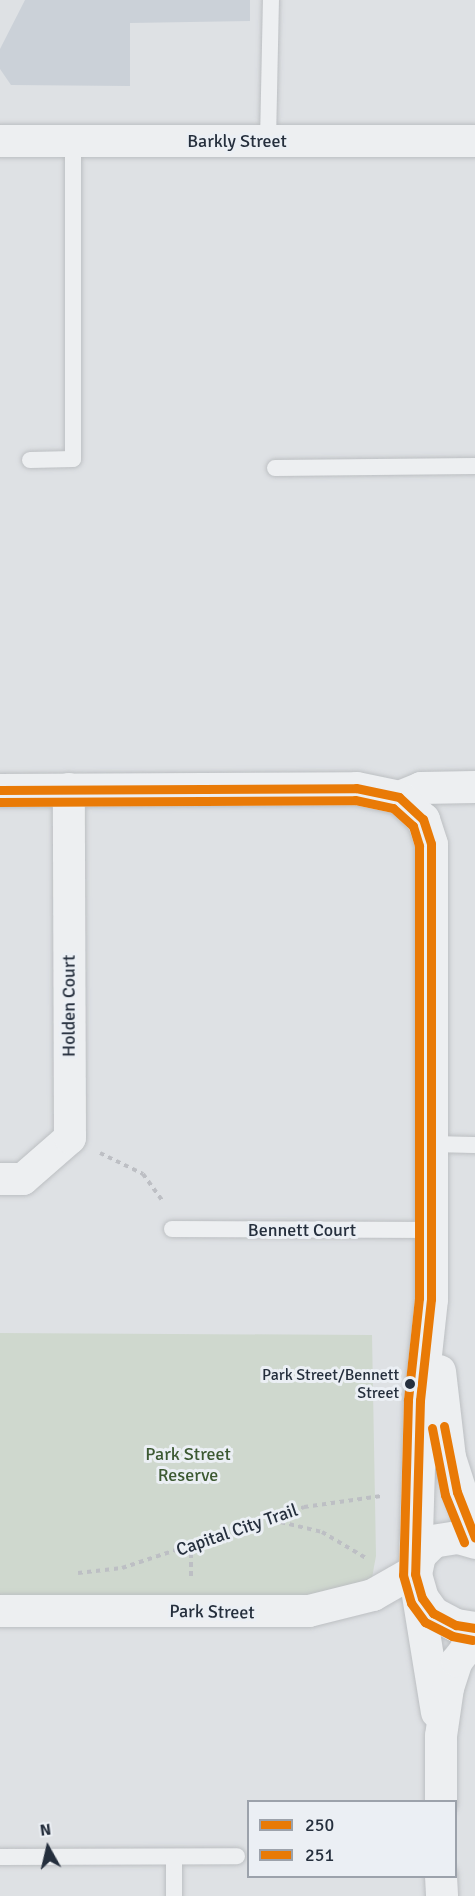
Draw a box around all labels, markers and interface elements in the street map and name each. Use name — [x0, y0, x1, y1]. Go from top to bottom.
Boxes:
street label: Barkly Street — [187, 130, 287, 152]
street label: Holden Court — [58, 955, 80, 1057]
street label: Bennett Court — [248, 1219, 356, 1241]
place label: Park Street/Bennett Street — [262, 1365, 399, 1403]
marker: Park Street/Bennett Street — [404, 1378, 416, 1390]
park label: Park Street Reserve — [145, 1444, 231, 1486]
street label: Capital City Trail — [173, 1499, 301, 1561]
street label: Park Street — [169, 1600, 255, 1624]
legend — [247, 1800, 457, 1878]
text: 250 — [305, 1814, 334, 1836]
north arrow — [18, 1818, 78, 1878]
text: N — [39, 1819, 52, 1841]
text: 251 — [305, 1844, 334, 1866]

